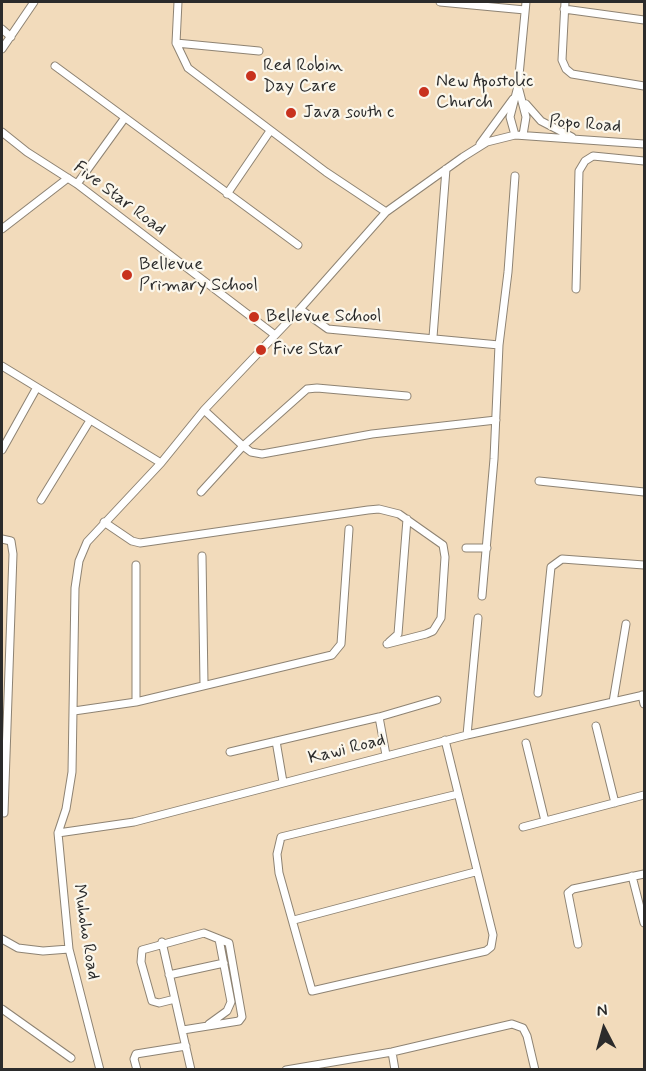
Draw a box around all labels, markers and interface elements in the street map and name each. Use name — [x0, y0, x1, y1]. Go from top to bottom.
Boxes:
place label: Red Robin Day Care — [263, 55, 343, 98]
marker: Red Robin Day Care — [244, 69, 258, 83]
place label: New Apostolic Church — [436, 71, 533, 113]
marker: New Apostolic Church — [417, 85, 431, 99]
place label: Java south c — [303, 102, 394, 124]
marker: Java south c — [284, 106, 298, 120]
street label: Popo Road — [548, 112, 622, 138]
street label: Five Star Road — [69, 157, 169, 241]
place label: Bellevue Primary School — [139, 254, 258, 296]
marker: Bellevue Primary School — [120, 268, 134, 282]
place label: Bellevue School — [266, 306, 381, 328]
marker: Bellevue School — [247, 310, 261, 324]
place label: Five Star — [273, 339, 342, 361]
marker: Five Star — [254, 343, 268, 357]
street label: Kawi Road — [306, 730, 388, 770]
street label: Muhoho Road — [67, 883, 103, 981]
north arrow — [574, 999, 634, 1059]
text: N — [596, 1000, 608, 1022]

